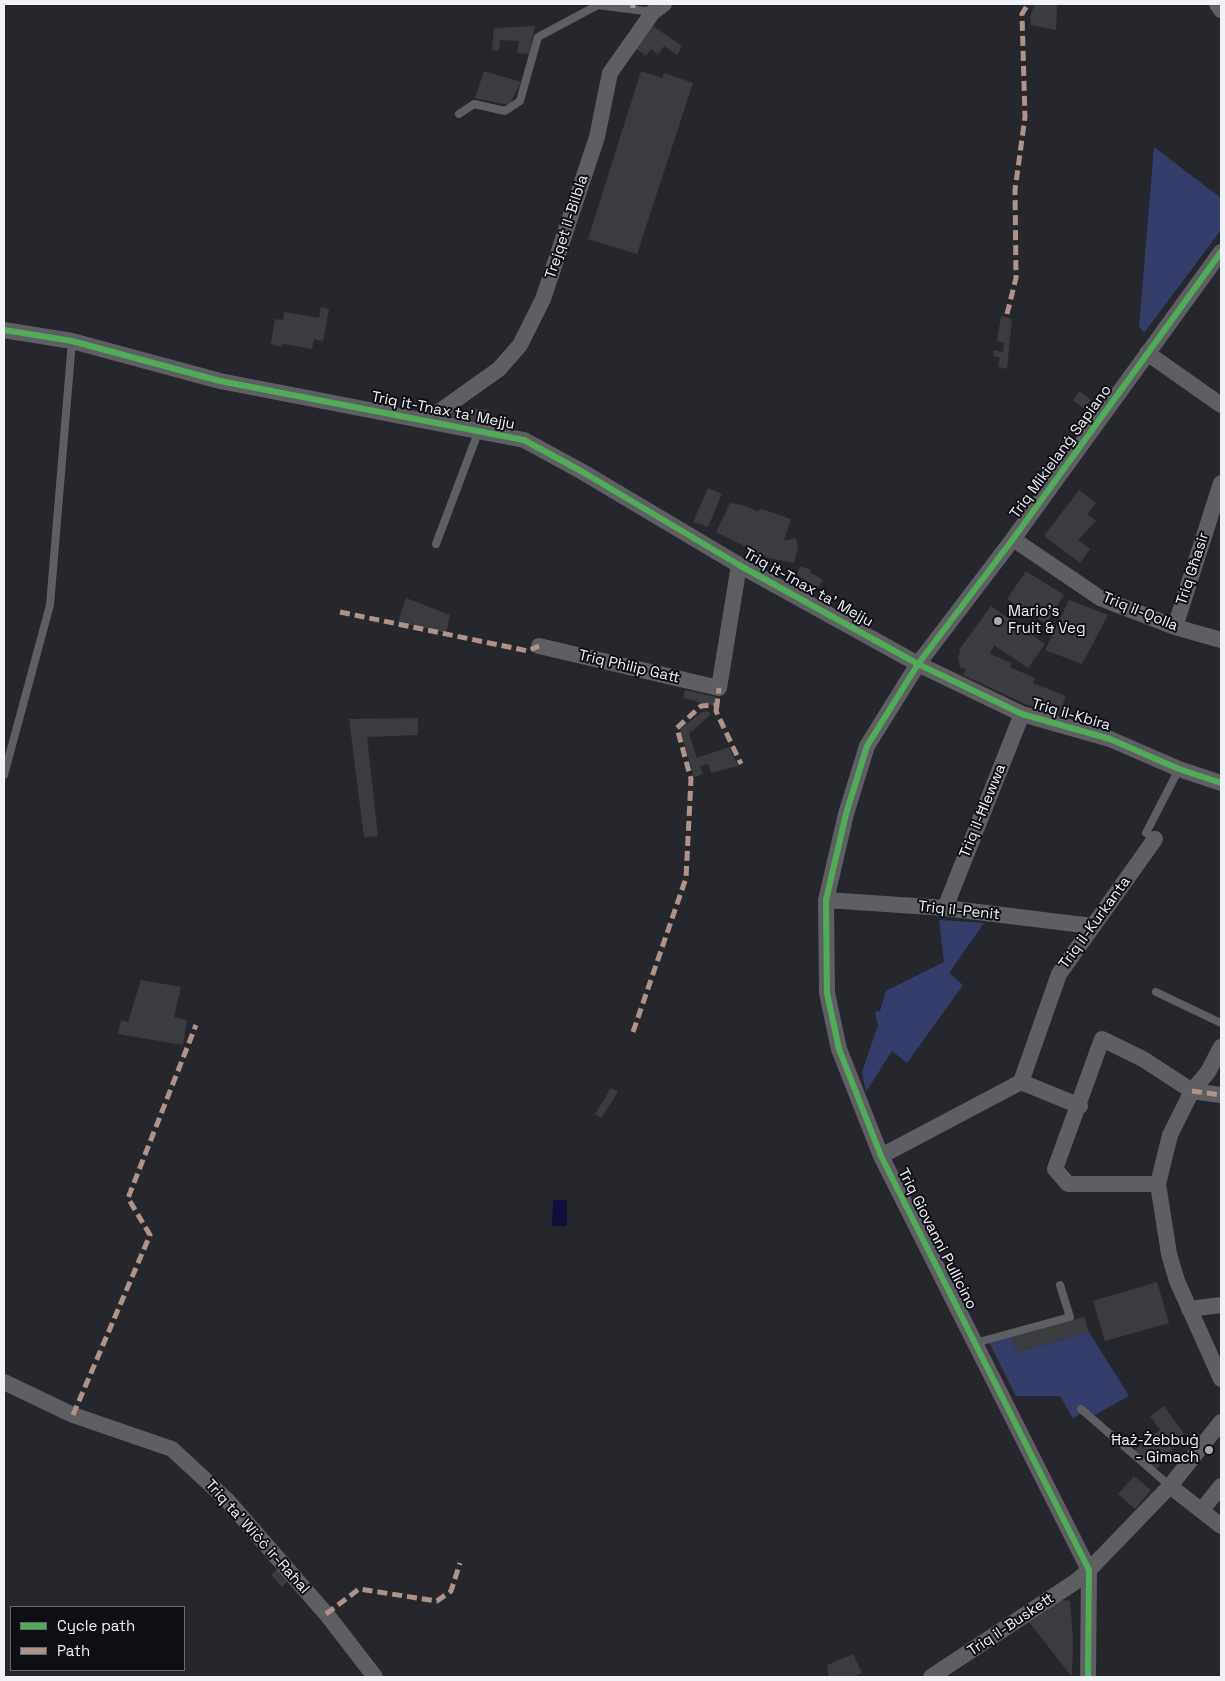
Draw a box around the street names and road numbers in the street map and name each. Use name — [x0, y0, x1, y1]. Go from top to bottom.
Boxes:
street label: Trejqet il-Bilbla — [542, 173, 592, 281]
street label: Triq Mikielanġ Sapiano — [1006, 382, 1116, 522]
street label: Triq it-Tnax ta' Mejju — [370, 388, 516, 434]
street label: Triq Għasir — [1173, 530, 1213, 608]
street label: Triq it-Tnax ta' Mejju — [740, 545, 876, 631]
street label: Triq il-Qolla — [1100, 589, 1180, 635]
street label: Triq Philip Gatt — [577, 647, 681, 687]
street label: Triq il-Kbira — [1029, 695, 1113, 735]
street label: Triq il-Ħlewwa — [956, 762, 1010, 860]
street label: Triq il-Kurkanta — [1056, 873, 1134, 973]
street label: Triq il-Penit — [917, 898, 1001, 924]
street label: Triq Giovanni Pullicino — [894, 1166, 980, 1312]
street label: Triq ta' Wiċċ ir-Raħal — [201, 1476, 313, 1598]
street label: Triq il-Buskett — [965, 1590, 1057, 1660]

